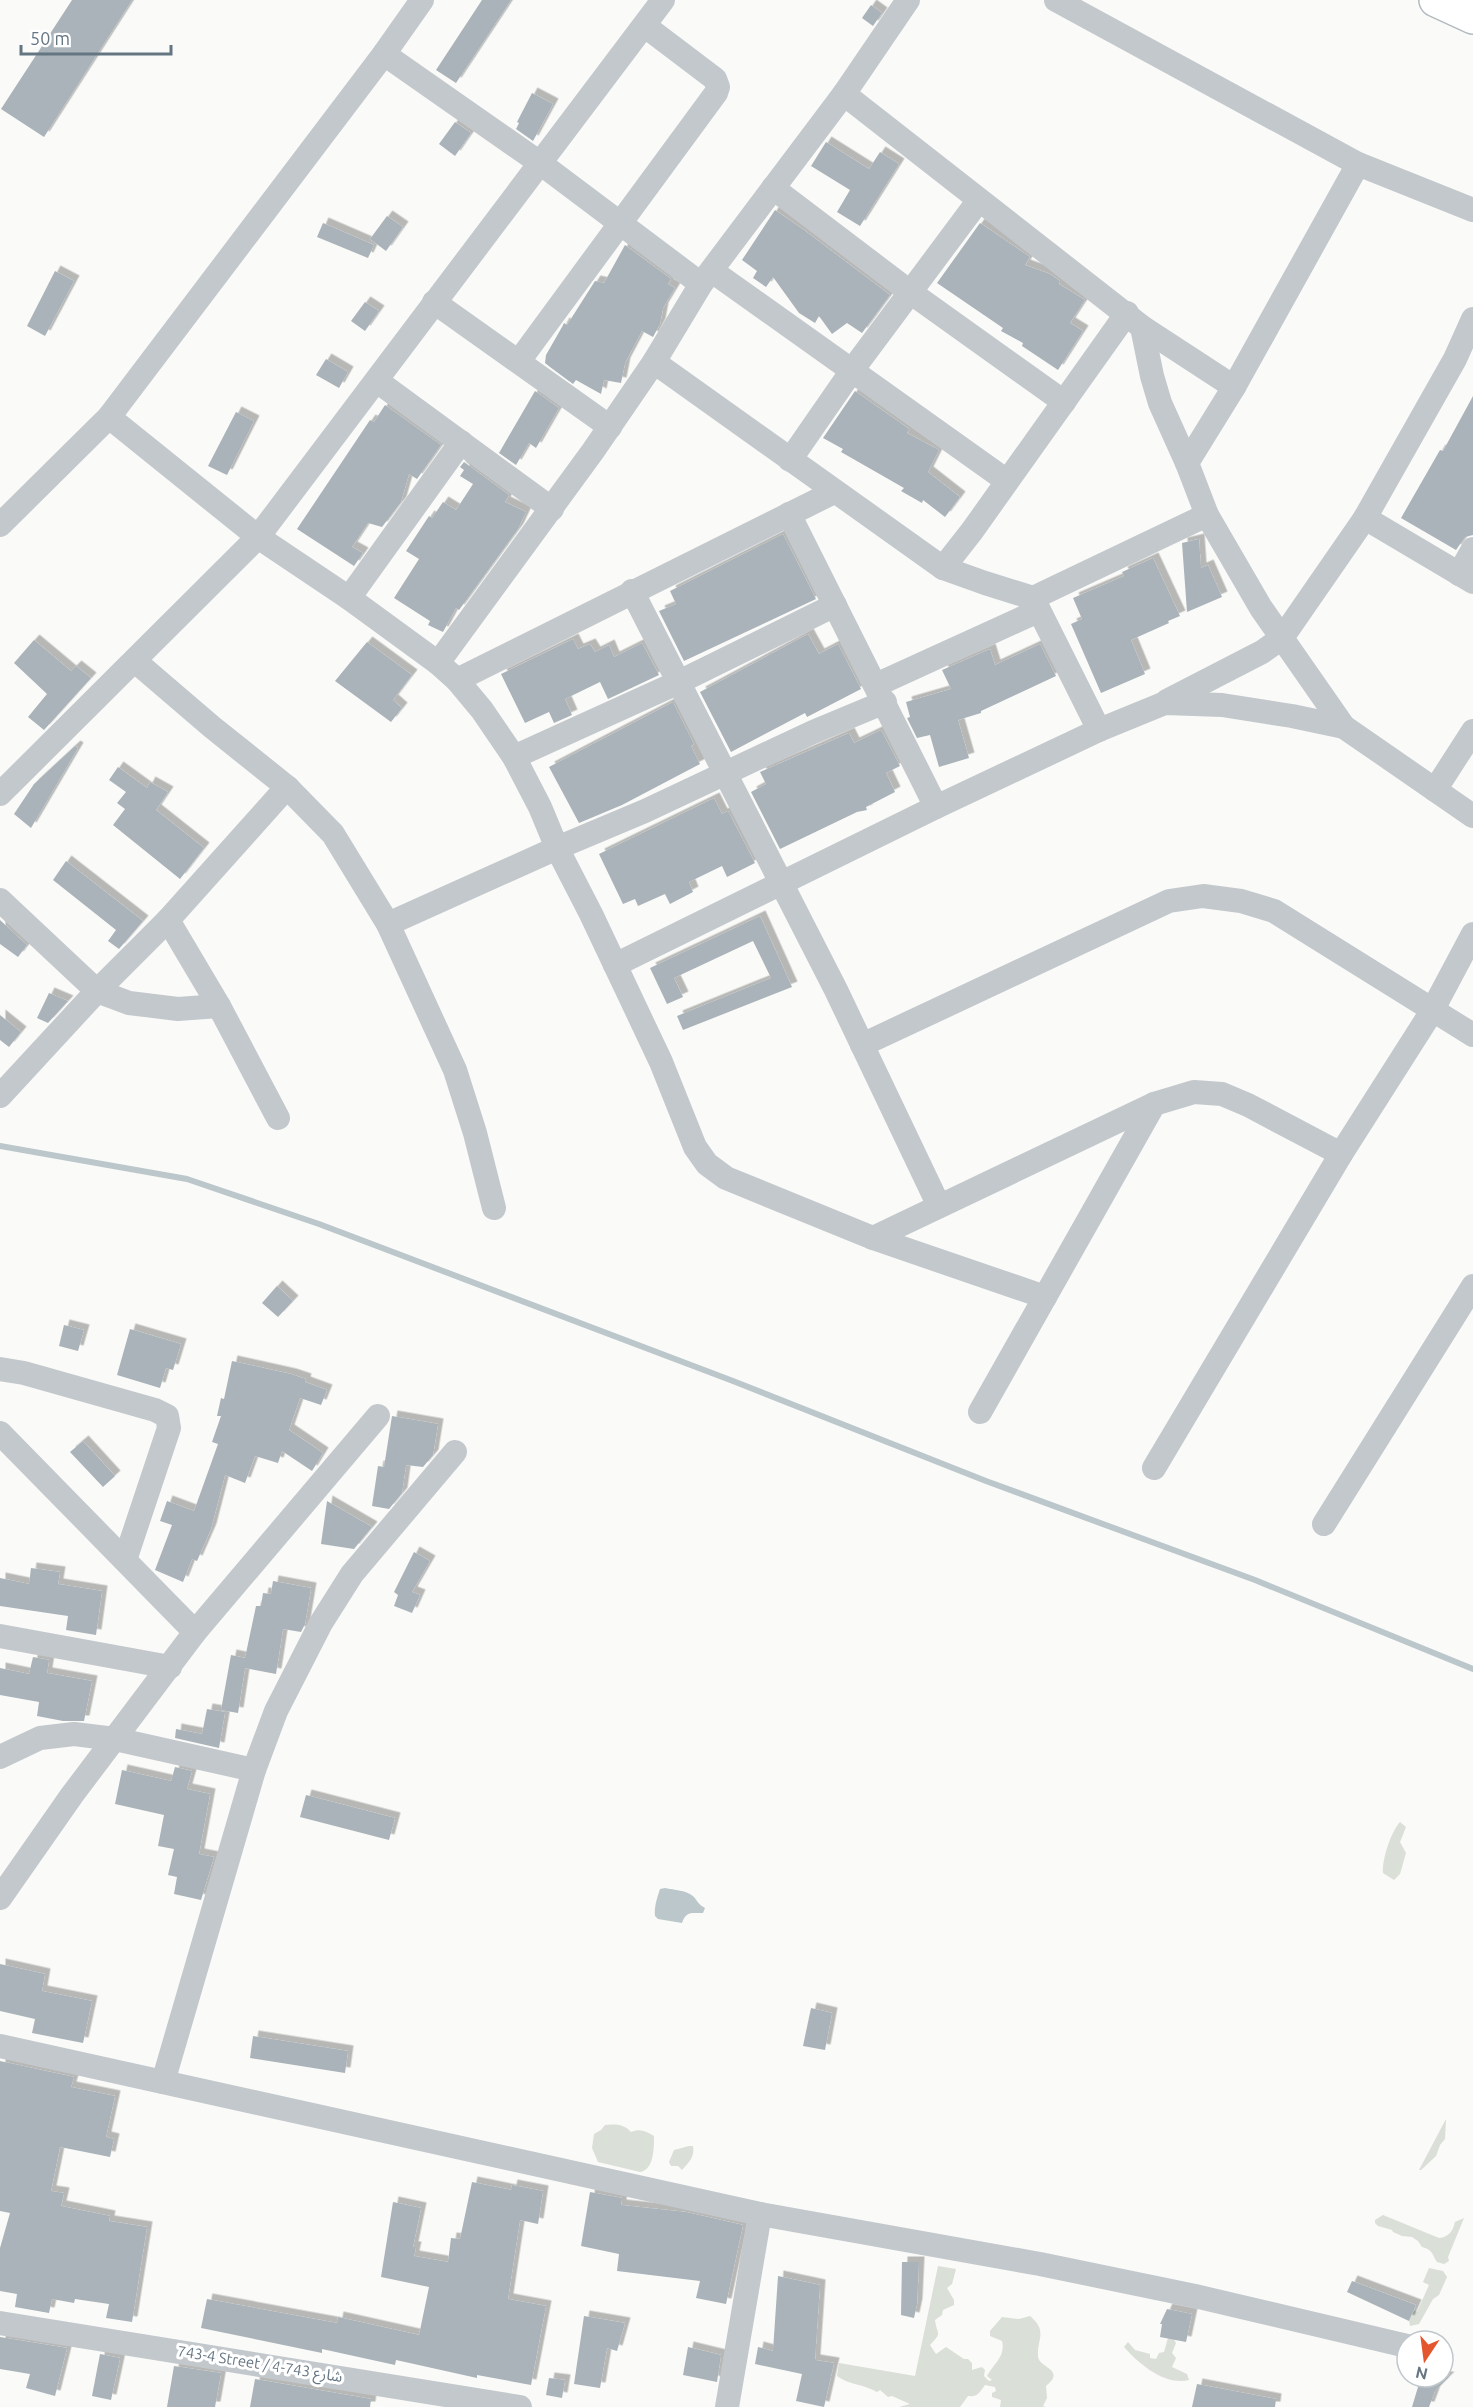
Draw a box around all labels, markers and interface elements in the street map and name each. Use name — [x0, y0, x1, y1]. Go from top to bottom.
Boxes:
scale bar — [21, 18, 171, 56]
text: 50 m — [30, 28, 70, 48]
north arrow — [1395, 2329, 1455, 2389]
street label: 743-4 Street / شارع 743-4 — [176, 2342, 344, 2389]
text: N — [1414, 2364, 1429, 2384]

